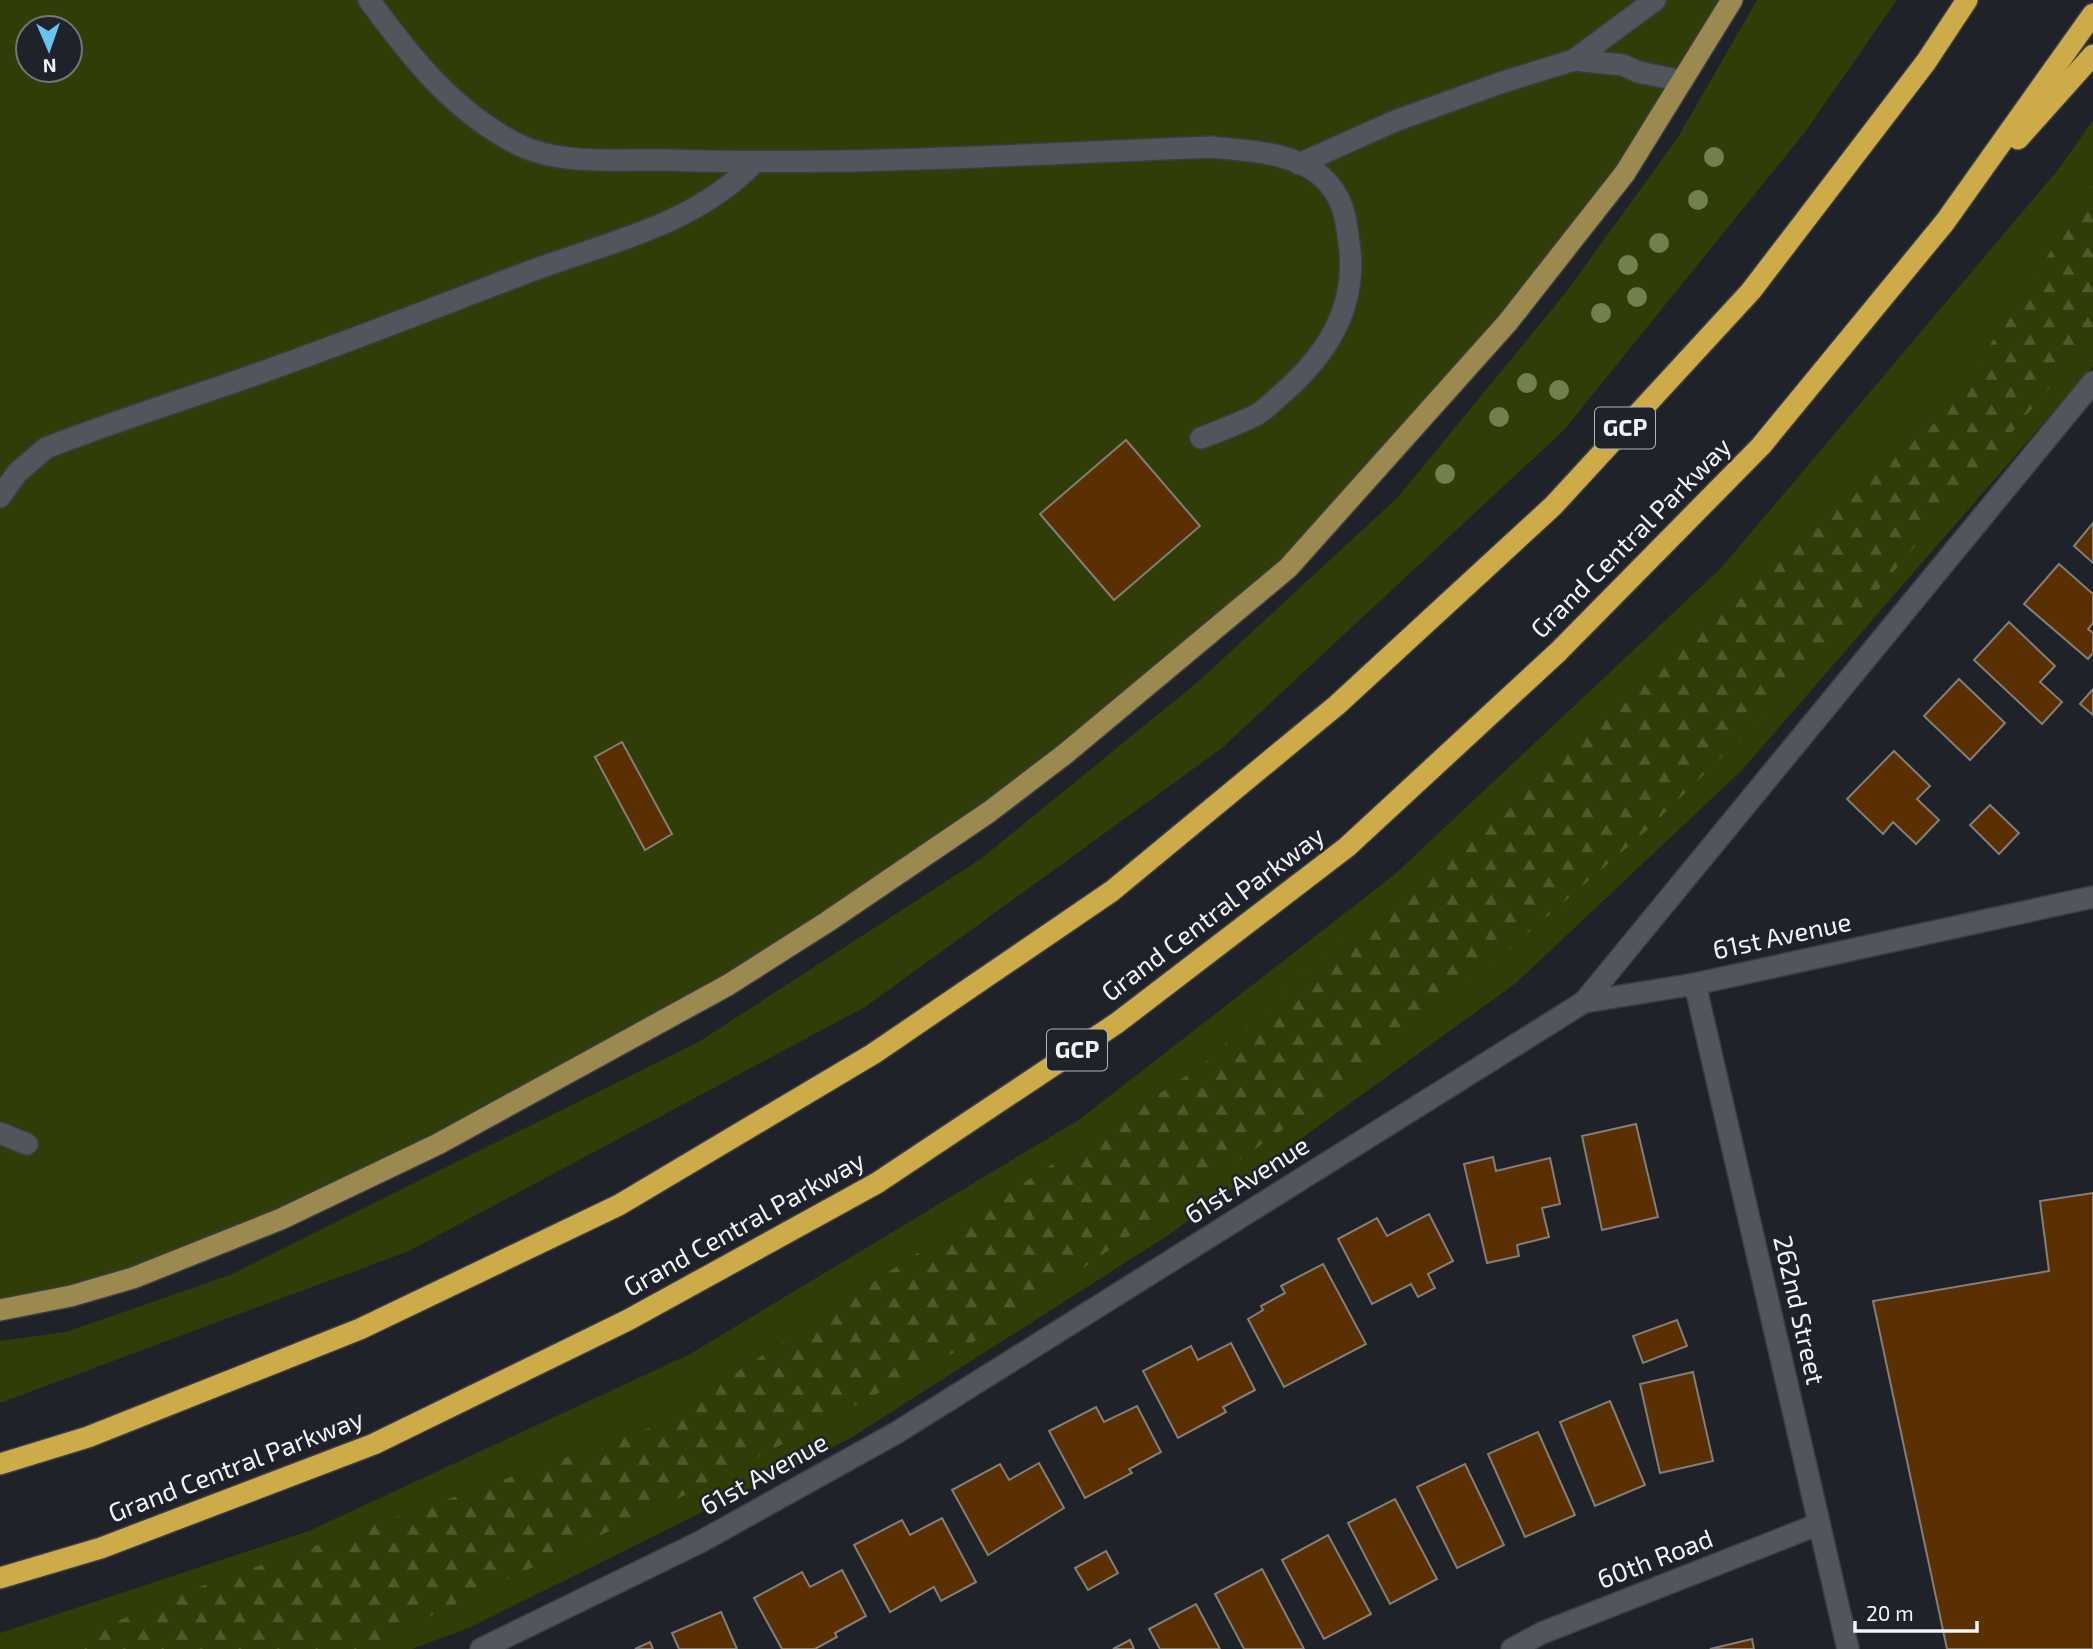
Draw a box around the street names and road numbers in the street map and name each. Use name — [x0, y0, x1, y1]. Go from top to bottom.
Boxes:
road number: GCP — [1595, 408, 1655, 448]
street label: Grand Central Parkway — [1523, 430, 1737, 644]
street label: Grand Central Parkway — [1095, 819, 1330, 1007]
street label: 61st Avenue — [1710, 905, 1854, 964]
road number: GCP — [1047, 1030, 1107, 1070]
street label: 61st Avenue — [1178, 1128, 1314, 1229]
street label: Grand Central Parkway — [617, 1143, 869, 1302]
street label: 262nd Street — [1768, 1232, 1833, 1387]
street label: Grand Central Parkway — [104, 1402, 368, 1528]
street label: 61st Avenue — [694, 1425, 832, 1520]
street label: 60th Road — [1592, 1521, 1717, 1594]

